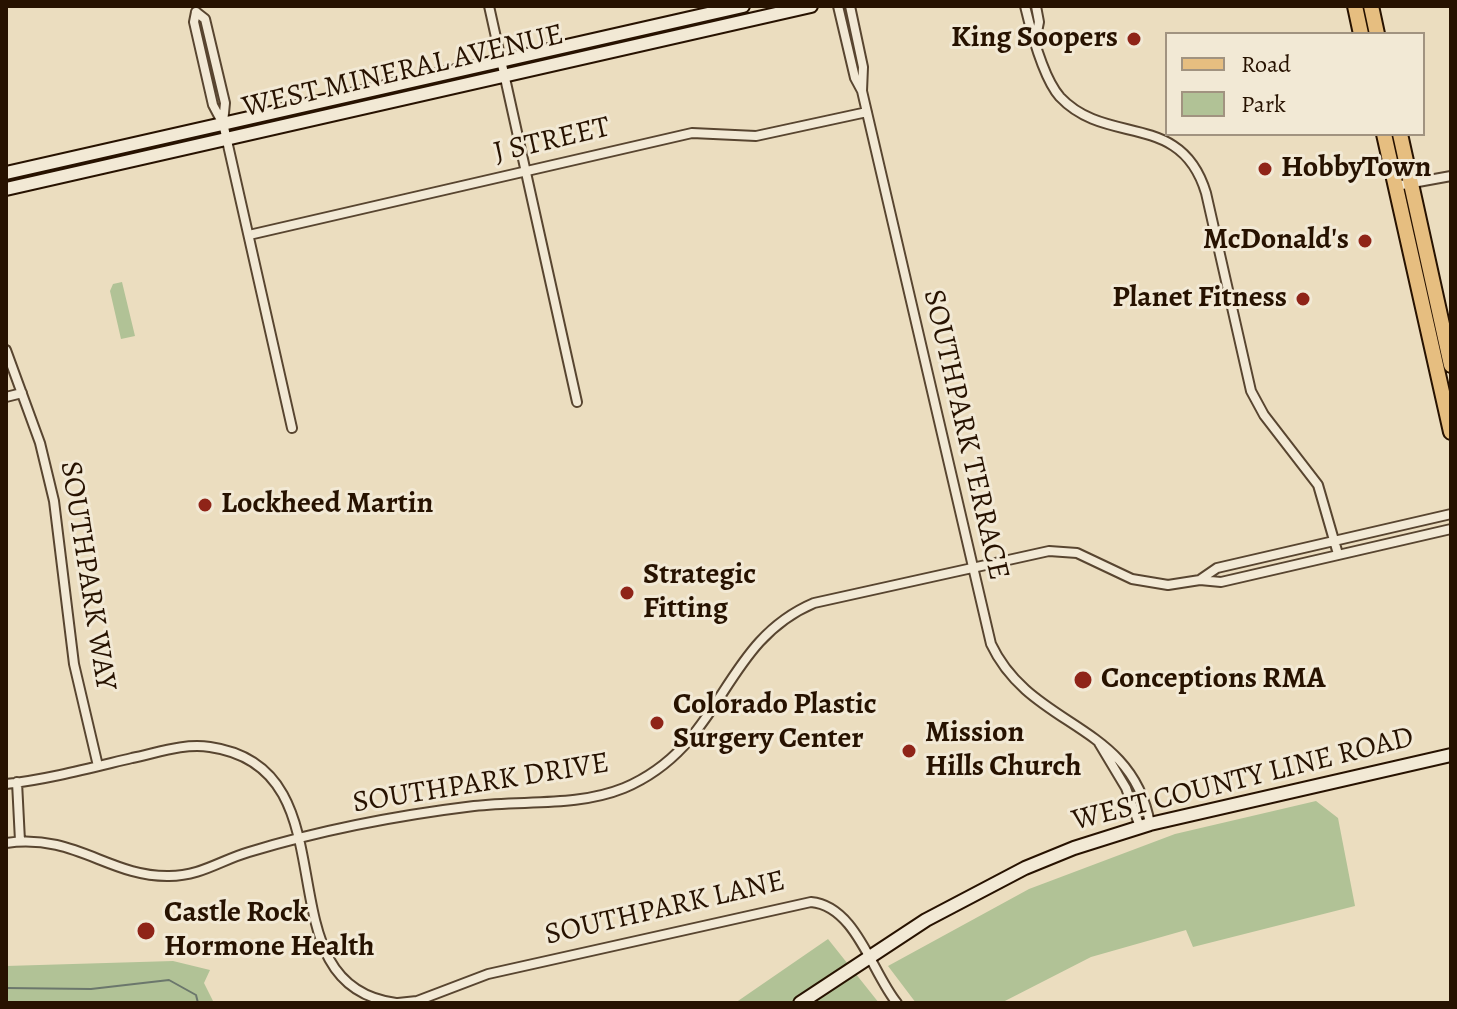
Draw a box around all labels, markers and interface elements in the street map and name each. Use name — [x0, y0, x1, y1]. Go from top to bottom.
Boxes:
street label: WEST MINERAL AVENUE — [239, 18, 567, 126]
place label: King Soopers — [951, 21, 1118, 57]
marker: King Soopers — [1125, 30, 1143, 48]
legend — [1165, 32, 1425, 136]
text: Road — [1241, 48, 1291, 80]
text: Park — [1241, 88, 1286, 120]
street label: J STREET — [490, 110, 614, 172]
place label: HobbyTown — [1281, 151, 1431, 187]
marker: HobbyTown — [1256, 160, 1274, 178]
place label: McDonald's — [1203, 223, 1349, 259]
marker: McDonald's — [1356, 232, 1374, 250]
place label: Planet Fitness — [1112, 281, 1287, 317]
street label: SOUTHPARK TERRACE — [914, 286, 1016, 584]
marker: Planet Fitness — [1294, 290, 1312, 308]
street label: SOUTHPARK WAY — [51, 459, 123, 693]
place label: Lockheed Martin — [221, 487, 433, 523]
marker: Lockheed Martin — [196, 496, 214, 514]
place label: Strategic Fitting — [643, 558, 756, 628]
marker: Strategic Fitting — [618, 584, 636, 602]
place label: Conceptions RMA — [1101, 662, 1326, 698]
marker: Conceptions RMA — [1072, 669, 1094, 691]
place label: Colorado Plastic Surgery Center — [673, 688, 877, 758]
marker: Colorado Plastic Surgery Center — [648, 714, 666, 732]
place label: Mission Hills Church — [925, 716, 1082, 786]
street label: WEST COUNTY LINE ROAD — [1068, 720, 1418, 840]
marker: Mission Hills Church — [900, 742, 918, 760]
street label: SOUTHPARK DRIVE — [350, 746, 612, 822]
street label: SOUTHPARK LANE — [541, 864, 789, 954]
place label: Castle Rock Hormone Health — [164, 896, 374, 966]
marker: Castle Rock Hormone Health — [135, 920, 157, 942]

